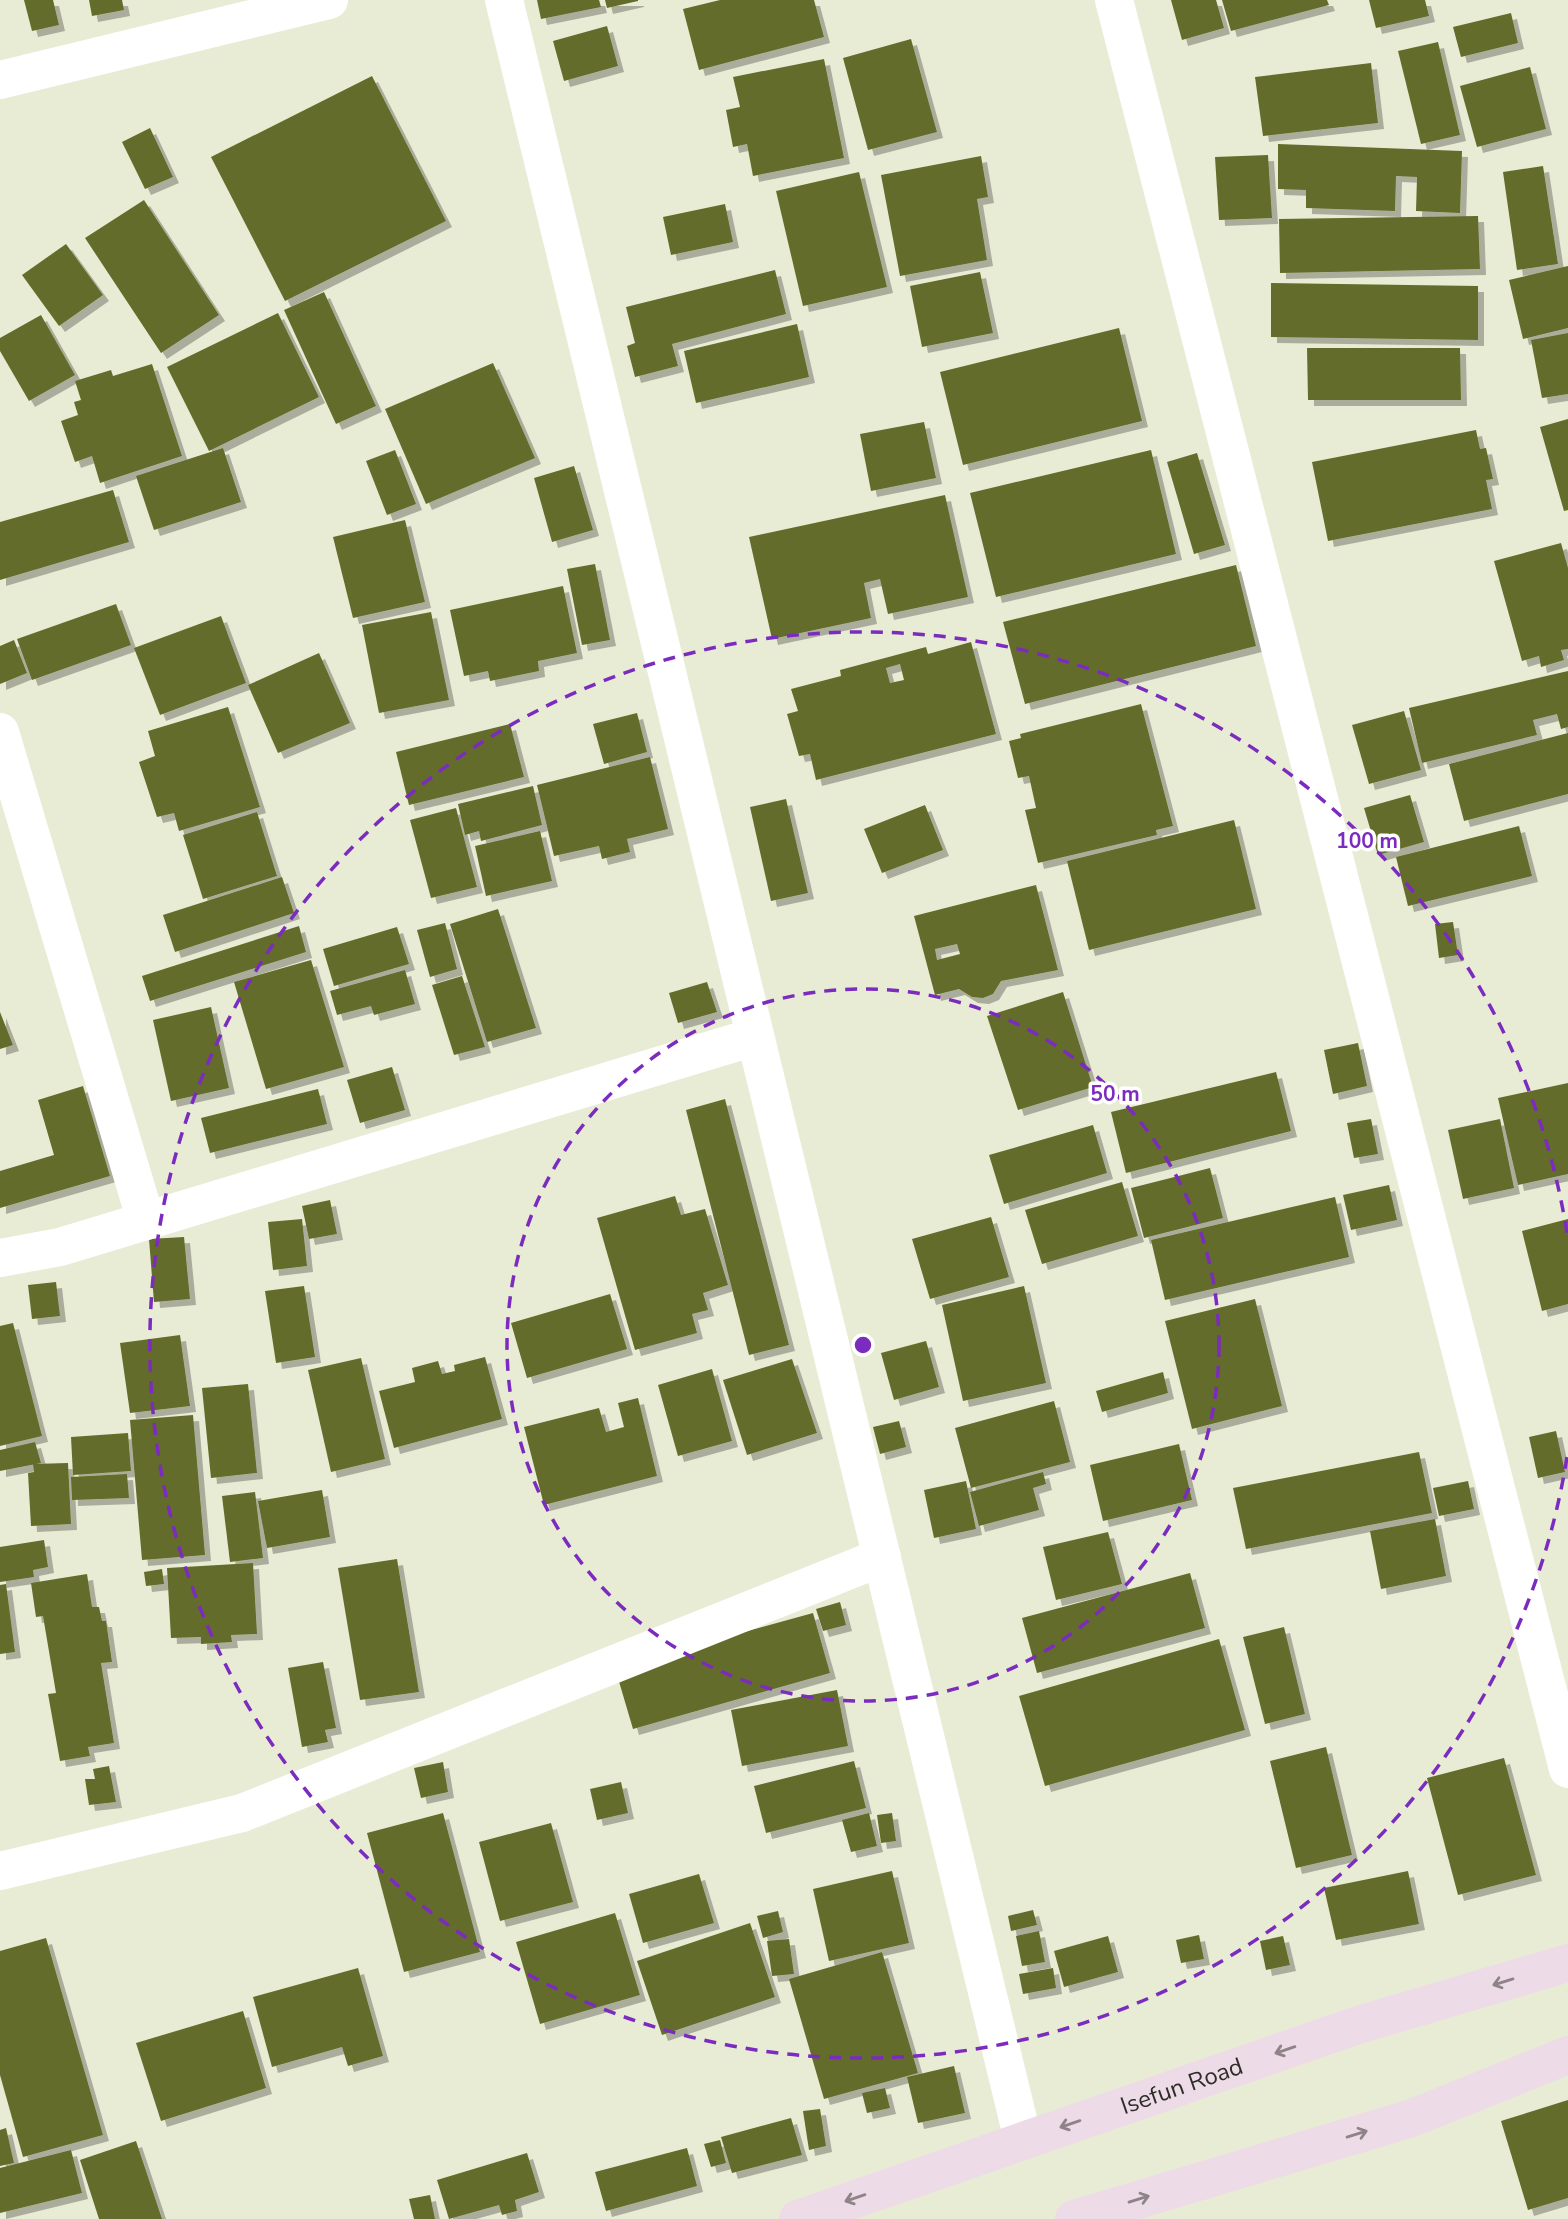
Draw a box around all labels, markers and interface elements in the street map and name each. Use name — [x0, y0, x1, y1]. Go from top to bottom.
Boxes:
text: 100 m — [1336, 827, 1398, 855]
text: 50 m — [1090, 1080, 1140, 1108]
centre of rings — [851, 1333, 875, 1357]
one-way arrow — [1492, 1977, 1514, 1990]
one-way arrow — [1275, 2045, 1297, 2057]
street label: Isefun Road — [1116, 2050, 1247, 2122]
one-way arrow — [1060, 2119, 1082, 2131]
one-way arrow — [1346, 2126, 1368, 2139]
one-way arrow — [1128, 2192, 1150, 2205]
one-way arrow — [845, 2193, 867, 2206]

